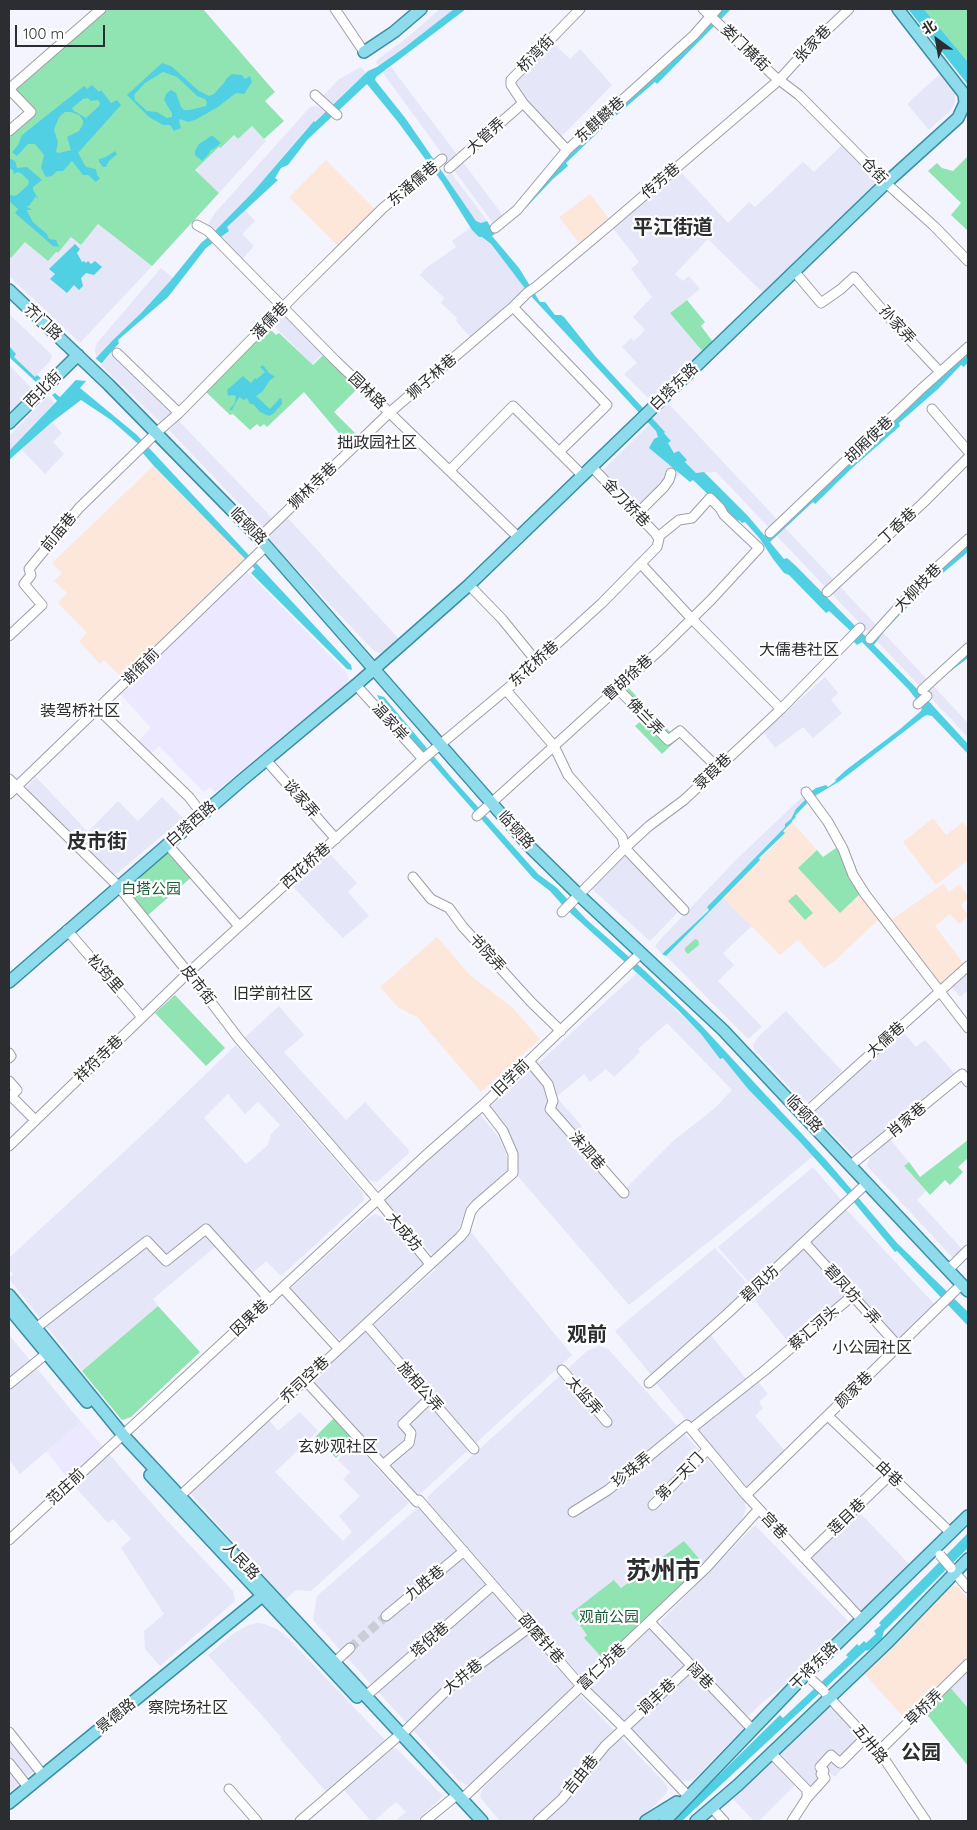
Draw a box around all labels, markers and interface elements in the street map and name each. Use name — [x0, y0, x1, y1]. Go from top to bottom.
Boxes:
scale bar — [18, 15, 108, 47]
north arrow — [912, 15, 962, 65]
text: 北 — [918, 16, 940, 39]
street label: 娄门横街 — [717, 21, 773, 75]
street label: 张家巷 — [791, 22, 835, 66]
text: 100 m — [23, 24, 64, 43]
street label: 桥湾街 — [514, 32, 558, 76]
street label: 东麒麟巷 — [572, 93, 628, 147]
street label: 大管弄 — [463, 114, 509, 158]
street label: 仓街 — [857, 154, 891, 188]
street label: 东潘儒巷 — [384, 158, 442, 210]
street label: 传芳巷 — [638, 159, 684, 203]
district label: 平江街道 — [633, 216, 713, 240]
street label: 潘儒巷 — [248, 299, 292, 343]
street label: 齐门路 — [20, 300, 66, 344]
street label: 孙家弄 — [875, 302, 919, 348]
street label: 狮子林巷 — [403, 351, 461, 403]
street label: 白塔东路 — [646, 360, 702, 414]
street label: 西北街 — [21, 367, 65, 411]
street label: 园林路 — [345, 369, 389, 413]
street label: 胡厢使巷 — [841, 413, 897, 467]
district label: 拙政园社区 — [337, 433, 417, 453]
street label: 狮林寺巷 — [285, 459, 341, 513]
street label: 金刀桥巷 — [599, 475, 653, 531]
street label: 临顿路 — [226, 504, 270, 548]
street label: 丁香巷 — [875, 504, 921, 548]
street label: 前庙巷 — [38, 509, 80, 555]
street label: 大柳枝巷 — [891, 560, 945, 616]
street label: 东花桥巷 — [506, 637, 562, 691]
district label: 大儒巷社区 — [759, 640, 839, 660]
street label: 谢衙前 — [119, 645, 163, 689]
street label: 曹胡徐巷 — [600, 651, 656, 705]
street label: 佛兰弄 — [623, 695, 667, 739]
street label: 温家岸 — [368, 699, 412, 745]
district label: 装驾桥社区 — [40, 701, 120, 721]
street label: 菉葭巷 — [691, 750, 735, 794]
street label: 谈家弄 — [279, 776, 323, 822]
street label: 白塔西路 — [162, 798, 220, 850]
street label: 临顿路 — [494, 807, 538, 853]
district label: 皮市街 — [67, 830, 127, 854]
street label: 西花桥巷 — [278, 839, 334, 893]
park label: 白塔公园 — [121, 880, 181, 898]
street label: 书院弄 — [465, 930, 509, 976]
street label: 松筠里 — [83, 951, 127, 997]
street label: 皮市街 — [177, 962, 219, 1008]
district label: 旧学前社区 — [233, 984, 313, 1004]
street label: 大儒巷 — [863, 1018, 909, 1062]
street label: 祥符寺巷 — [71, 1032, 127, 1086]
street label: 旧学前 — [489, 1056, 533, 1100]
street label: 临顿路 — [782, 1091, 826, 1137]
street label: 肖家巷 — [884, 1099, 930, 1141]
street label: 洙泗巷 — [565, 1128, 609, 1174]
street label: 大成坊 — [383, 1209, 425, 1255]
street label: 碧凤坊一弄 — [820, 1261, 884, 1329]
street label: 碧凤坊 — [737, 1262, 783, 1306]
street label: 因果巷 — [227, 1296, 273, 1340]
street label: 蔡汇河头 — [785, 1302, 843, 1354]
district label: 观前 — [567, 1323, 607, 1347]
district label: 小公园社区 — [832, 1338, 912, 1358]
street label: 乔司空巷 — [277, 1353, 333, 1407]
street label: 施相公弄 — [394, 1358, 446, 1416]
street label: 颜家巷 — [832, 1368, 876, 1412]
street label: 太监弄 — [562, 1373, 606, 1419]
district label: 玄妙观社区 — [298, 1437, 378, 1457]
street label: 珍珠弄 — [609, 1449, 655, 1491]
street label: 第一天门 — [652, 1449, 708, 1505]
street label: 由巷 — [872, 1457, 906, 1491]
street label: 范庄前 — [43, 1465, 89, 1509]
street label: 莲目巷 — [825, 1495, 869, 1539]
street label: 宫巷 — [757, 1509, 791, 1543]
street label: 人民路 — [219, 1538, 263, 1584]
district label: 苏州市 — [626, 1556, 700, 1586]
street label: 九胜巷 — [402, 1562, 448, 1604]
park label: 观前公园 — [579, 1608, 639, 1626]
street label: 邵磨针巷 — [515, 1610, 567, 1668]
street label: 塔倪巷 — [407, 1618, 453, 1662]
street label: 干将东路 — [786, 1638, 842, 1694]
street label: 富仁坊巷 — [574, 1640, 630, 1694]
street label: 大井巷 — [440, 1656, 486, 1698]
street label: 阔巷 — [683, 1659, 717, 1693]
street label: 调丰巷 — [634, 1675, 680, 1719]
street label: 草桥弄 — [902, 1686, 946, 1730]
street label: 景德路 — [93, 1695, 139, 1737]
district label: 察院场社区 — [148, 1698, 228, 1718]
street label: 五卅路 — [849, 1721, 891, 1767]
district label: 公园 — [901, 1741, 941, 1765]
street label: 吉由巷 — [560, 1752, 602, 1798]

